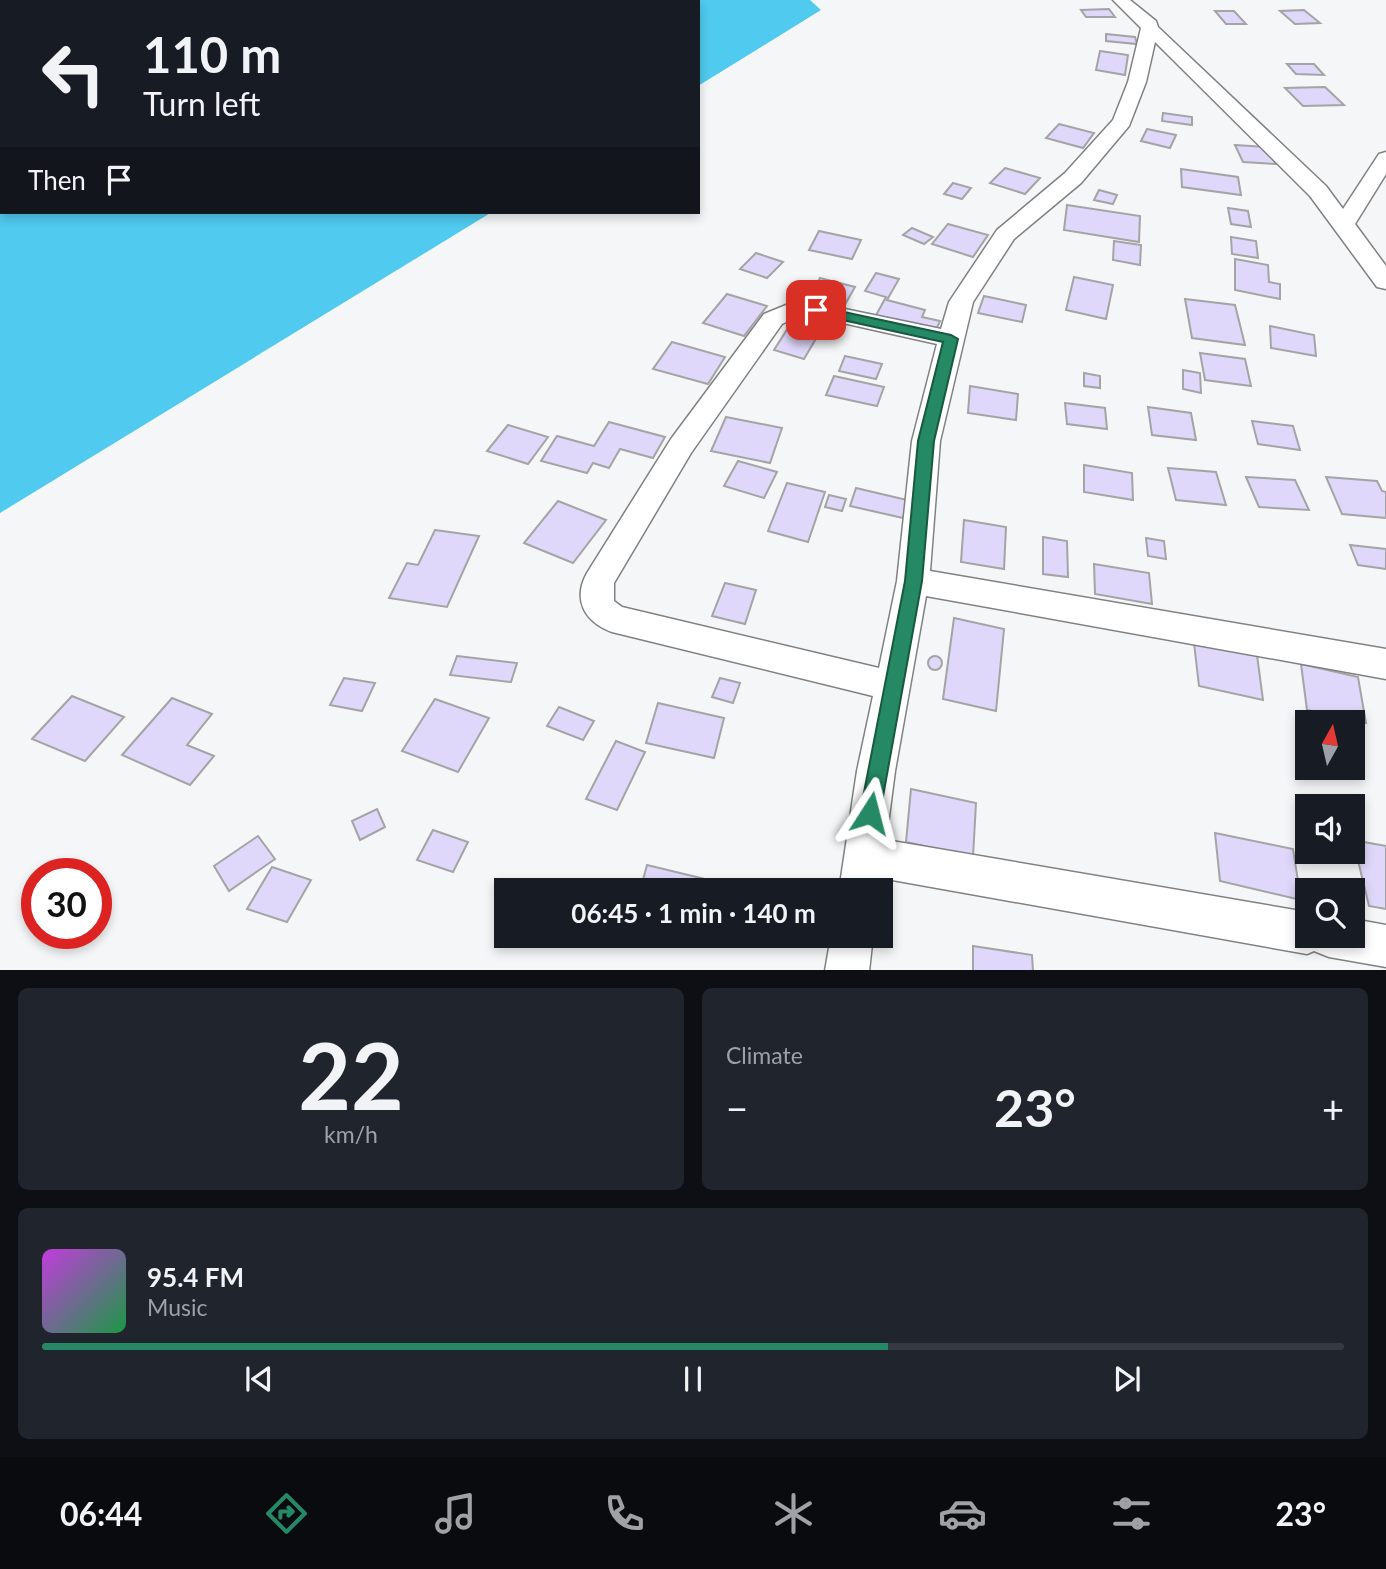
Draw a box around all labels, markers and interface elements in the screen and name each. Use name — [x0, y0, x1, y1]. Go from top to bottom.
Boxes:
text: 110 m — [143, 25, 281, 83]
icon: left — [28, 28, 119, 119]
text: Turn left — [143, 84, 260, 123]
icon: arrive — [100, 161, 138, 199]
text: Then — [28, 164, 86, 196]
pin — [786, 280, 846, 340]
icon: arrive — [797, 291, 835, 329]
north arrow — [1295, 710, 1365, 780]
map controls — [1295, 710, 1365, 948]
position arrow — [833, 776, 907, 850]
button: sound — [1295, 794, 1365, 864]
speed limit sign: 30 — [21, 858, 112, 949]
button: search — [1295, 878, 1365, 948]
text: 06:45 · 1 min · 140 m — [571, 897, 816, 929]
text: 22 — [298, 1020, 404, 1129]
text: Climate — [726, 1041, 803, 1069]
text: 23° — [994, 1076, 1076, 1138]
text: − — [726, 1085, 748, 1131]
text: + — [1322, 1085, 1344, 1131]
text: km/h — [324, 1120, 378, 1148]
text: 95.4 FM — [147, 1261, 244, 1293]
text: Music — [147, 1293, 207, 1321]
icon: previous — [240, 1360, 278, 1398]
icon: pause — [674, 1360, 712, 1398]
icon: next — [1108, 1360, 1146, 1398]
icon: directions — [262, 1489, 311, 1538]
icon: music — [431, 1489, 480, 1538]
icon: phone — [600, 1489, 649, 1538]
icon: climate — [769, 1489, 818, 1538]
icon: car — [938, 1489, 987, 1538]
icon: filters — [1107, 1489, 1156, 1538]
text: 06:44 — [60, 1494, 142, 1533]
text: 23° — [1276, 1494, 1326, 1533]

